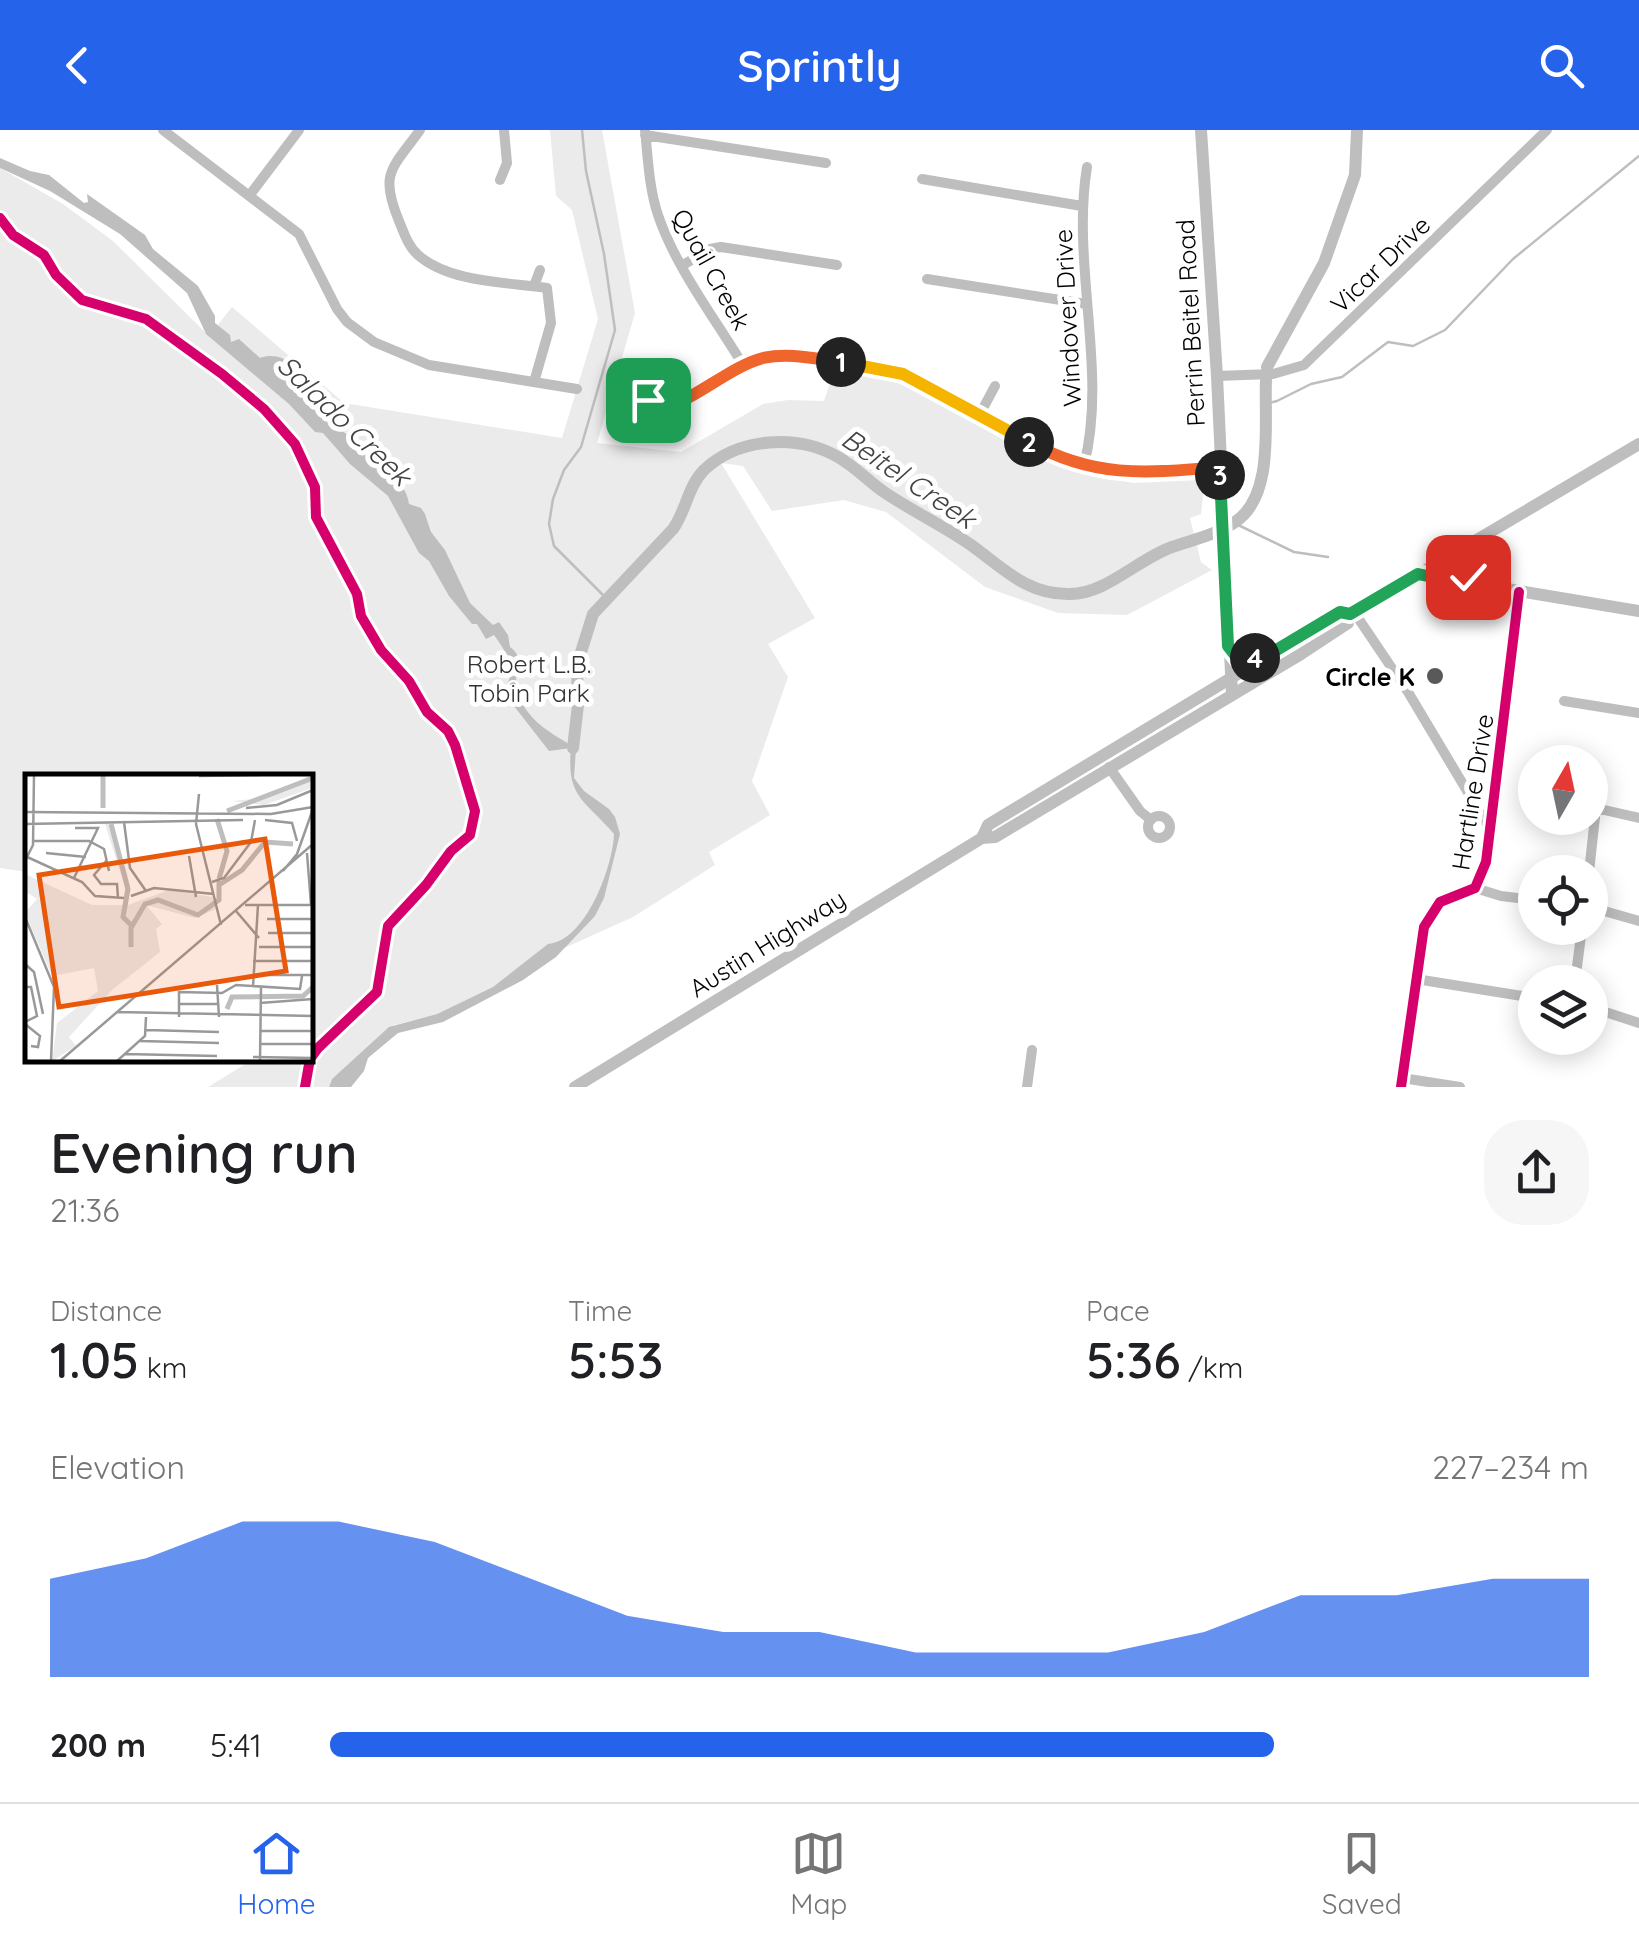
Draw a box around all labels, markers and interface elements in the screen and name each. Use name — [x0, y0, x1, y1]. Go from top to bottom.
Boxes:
text: Sprintly — [737, 37, 902, 93]
icon: back — [50, 38, 105, 93]
icon: search — [1534, 38, 1589, 93]
street label: Quail Creek — [666, 203, 758, 335]
street label: Vicar Drive — [1324, 209, 1436, 319]
street label: Perrin Beitel Road — [1169, 219, 1211, 427]
street label: Windover Drive — [1047, 228, 1087, 408]
pin: 1 — [816, 337, 866, 387]
text: 1 — [836, 344, 846, 379]
water label: Salado Creek — [271, 347, 421, 495]
pin — [606, 358, 691, 443]
icon: arrive — [621, 373, 676, 428]
pin: 2 — [1004, 417, 1054, 467]
water label: Beitel Creek — [835, 420, 985, 537]
text: 2 — [1021, 424, 1037, 459]
pin: 3 — [1195, 450, 1245, 500]
text: 3 — [1212, 457, 1228, 492]
pin — [1426, 535, 1511, 620]
icon: check — [1441, 550, 1496, 605]
pin: 4 — [1230, 633, 1280, 683]
text: 4 — [1247, 640, 1263, 675]
park label: Robert L.B. Tobin Park — [467, 648, 591, 708]
place label: Circle K — [1325, 661, 1415, 692]
marker: Circle K — [1424, 665, 1446, 687]
street label: Hartline Drive — [1444, 712, 1500, 872]
north arrow — [1518, 745, 1608, 835]
map controls — [1518, 745, 1608, 1055]
inset map — [25, 774, 312, 1062]
button: locate — [1518, 855, 1608, 945]
street label: Austin Highway — [683, 883, 851, 1003]
button: layers — [1518, 965, 1608, 1055]
text: Evening run — [50, 1118, 358, 1187]
button: share — [1484, 1120, 1589, 1225]
text: 21:36 — [50, 1190, 120, 1230]
text: Distance — [50, 1293, 162, 1328]
text: Time — [568, 1293, 632, 1328]
text: Pace — [1086, 1293, 1150, 1328]
text: 1.05 — [50, 1328, 139, 1391]
text: 5:53 — [568, 1328, 663, 1391]
text: 5:36 — [1086, 1328, 1181, 1391]
text: km — [139, 1350, 187, 1385]
text: /km — [1181, 1350, 1243, 1385]
text: Elevation — [50, 1447, 185, 1487]
text: 227–234 m — [1432, 1447, 1589, 1487]
text: 200 m — [50, 1725, 146, 1765]
text: 5:41 — [210, 1725, 262, 1765]
tab: Home — [237, 1826, 316, 1921]
tab: Map — [790, 1826, 847, 1921]
tab: Saved — [1322, 1826, 1402, 1921]

